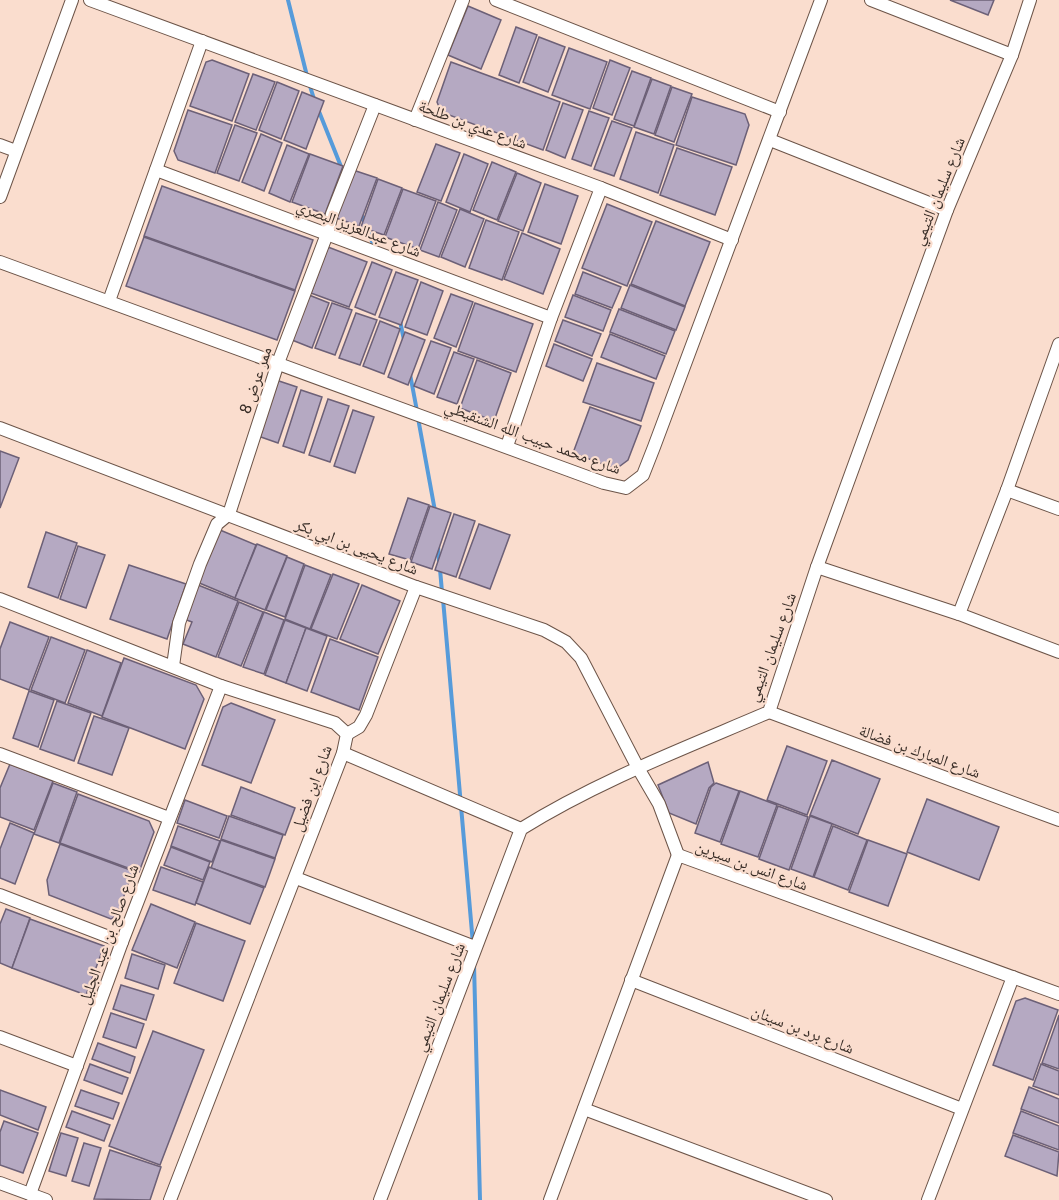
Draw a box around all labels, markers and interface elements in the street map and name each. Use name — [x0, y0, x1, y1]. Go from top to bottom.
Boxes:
street label: شارع عدي بن طلحة — [415, 96, 530, 156]
street label: شارع سليمان التيمي — [908, 134, 972, 249]
street label: شارع عبدالعزيز البصري — [293, 196, 424, 264]
street label: ممر عرض 8 — [235, 344, 277, 416]
street label: شارع محمد حبيب الله الشنقيطي — [441, 397, 623, 481]
street label: شارع يحيى بن ابي بكر — [291, 514, 421, 582]
street label: شارع سليمان التيمي — [743, 590, 803, 705]
street label: شارع المبارك بن فضالة — [856, 721, 983, 783]
street label: شارع ابن فضيل — [287, 742, 337, 834]
street label: شارع انس بن سيرين — [693, 836, 811, 896]
street label: شارع صالح بن عبد الجليل — [74, 861, 144, 1007]
street label: شارع سليمان التيمي — [410, 940, 472, 1055]
street label: شارع برد بن سينان — [749, 1001, 857, 1059]

